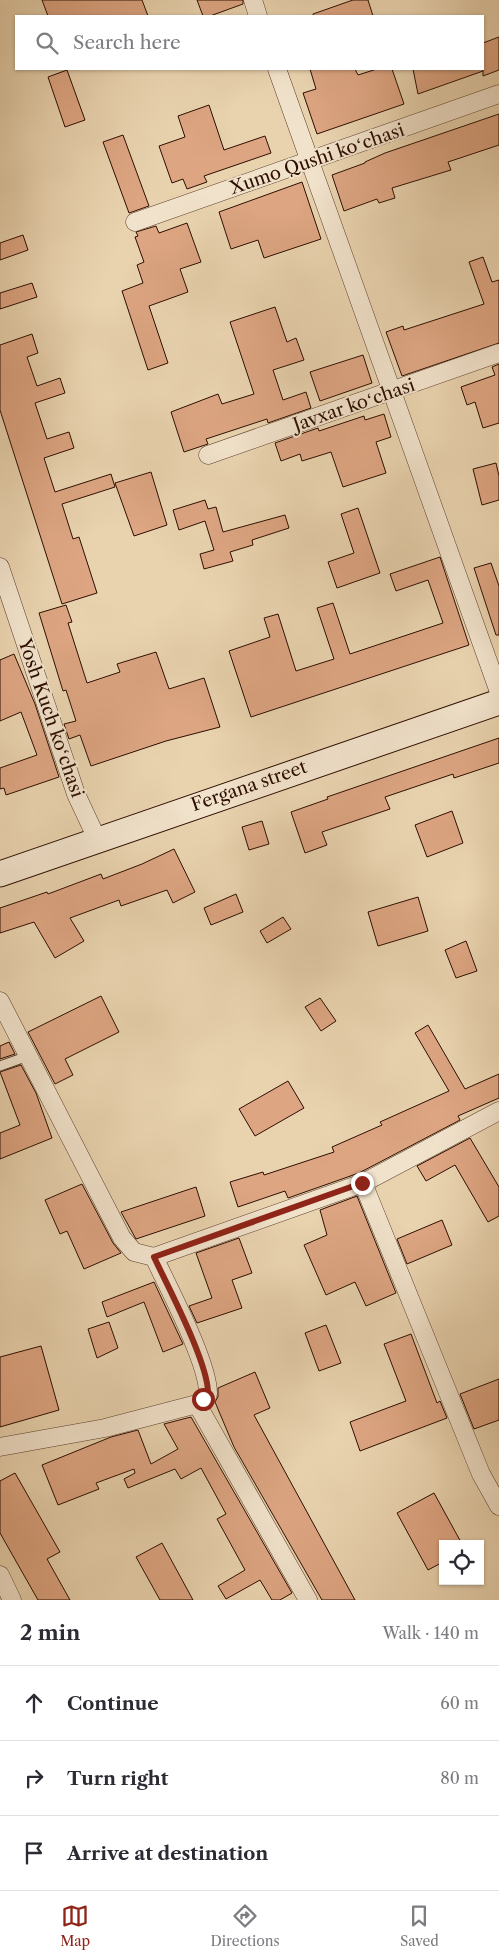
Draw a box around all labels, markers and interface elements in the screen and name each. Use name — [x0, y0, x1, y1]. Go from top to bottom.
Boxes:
search box — [15, 15, 484, 70]
icon: search — [33, 29, 61, 57]
text: Search here — [73, 31, 181, 54]
street label: Xumo Qushi koʻchasi — [226, 119, 408, 200]
street label: Javxar koʻchasi — [287, 374, 418, 437]
street label: Yosh Kuch koʻchasi — [13, 635, 89, 801]
street label: Fergana street — [188, 756, 310, 816]
route end — [351, 1172, 374, 1195]
route start — [192, 1388, 215, 1411]
map controls — [439, 1540, 484, 1585]
button: locate — [439, 1540, 484, 1585]
text: 2 min — [20, 1620, 80, 1645]
text: Walk · 140 m — [382, 1623, 479, 1643]
icon: ahead — [20, 1689, 48, 1717]
text: Continue — [67, 1692, 159, 1715]
text: 60 m — [440, 1693, 479, 1713]
icon: right — [20, 1764, 48, 1792]
text: Turn right — [67, 1767, 168, 1790]
text: 80 m — [440, 1768, 479, 1788]
icon: arrive — [20, 1839, 48, 1867]
text: Arrive at destination — [67, 1842, 268, 1865]
tab: Map — [60, 1902, 90, 1950]
tab: Directions — [210, 1902, 280, 1950]
tab: Saved — [400, 1902, 439, 1950]

